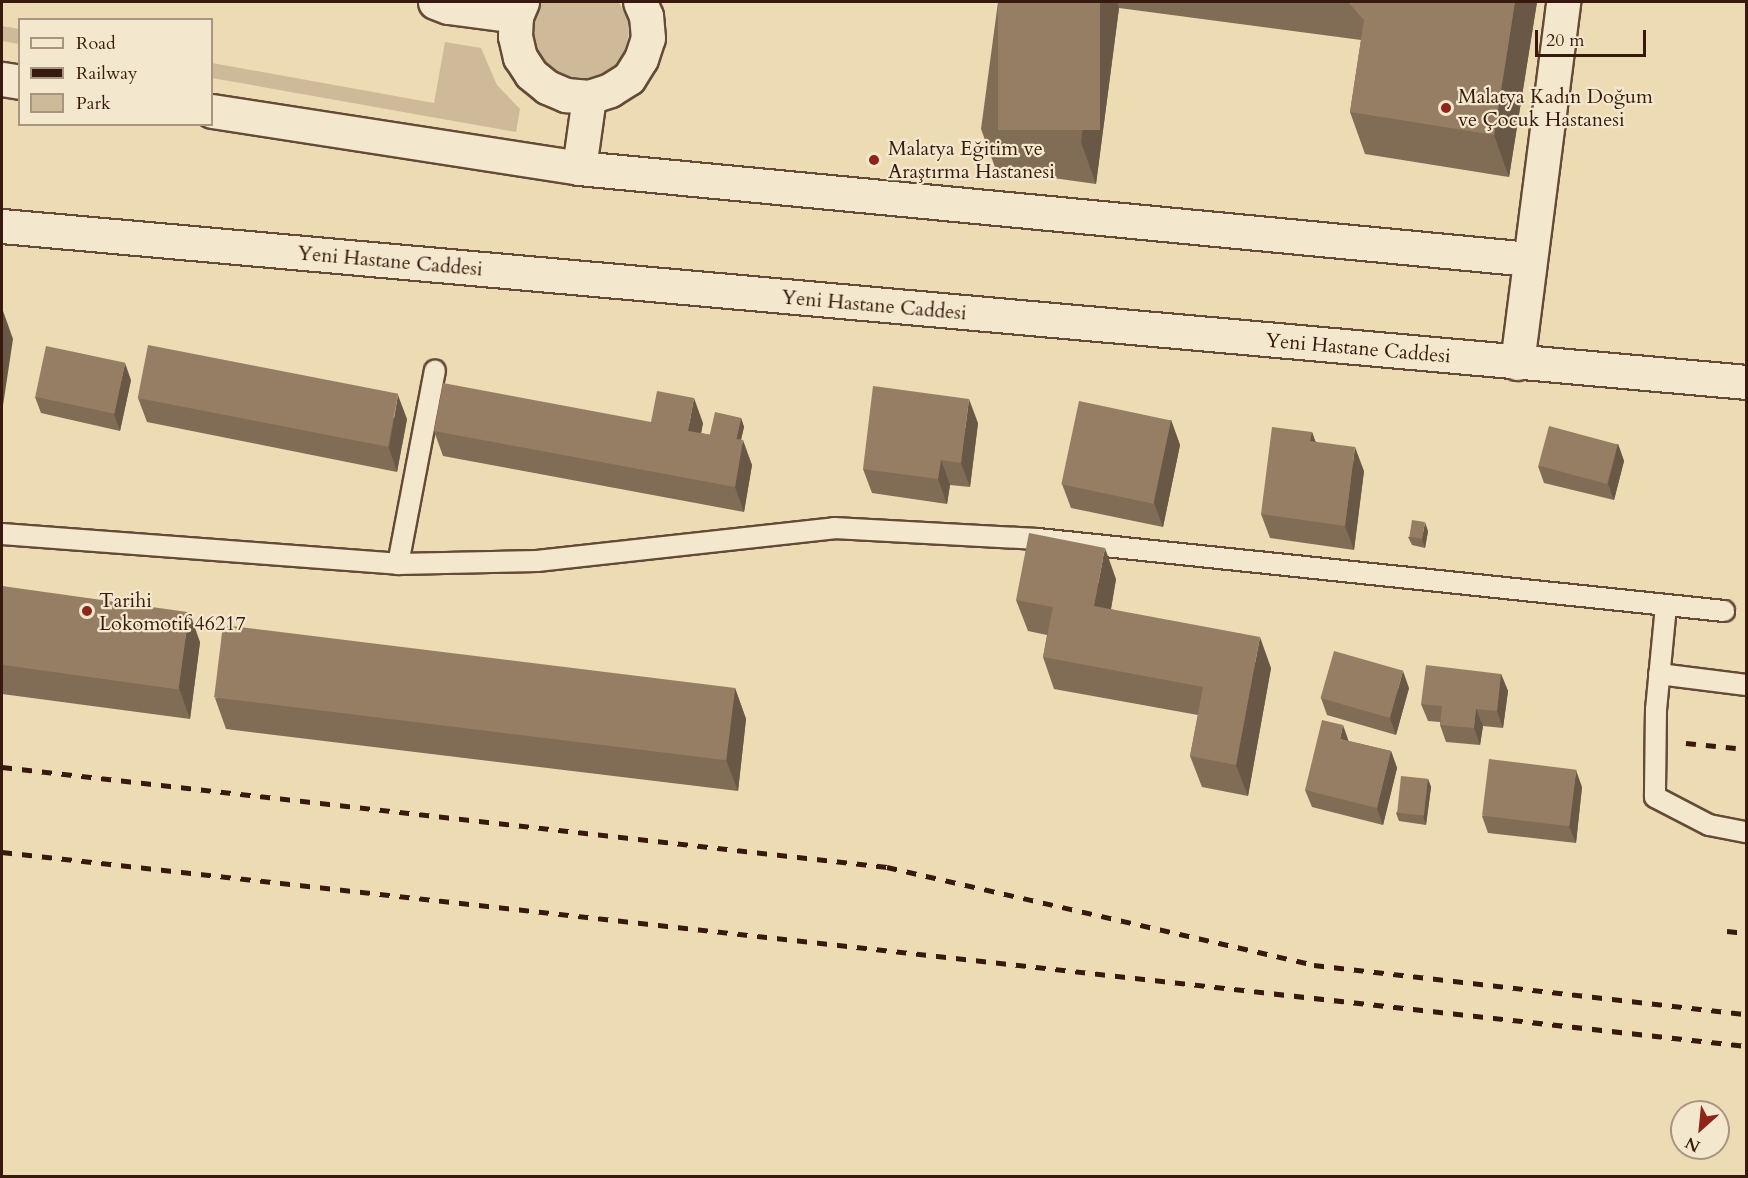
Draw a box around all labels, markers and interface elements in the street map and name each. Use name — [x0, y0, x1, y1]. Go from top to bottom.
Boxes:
legend — [18, 18, 213, 126]
scale bar — [1538, 18, 1649, 56]
text: 20 m — [1546, 28, 1585, 53]
text: Road — [76, 31, 116, 56]
text: Railway — [76, 61, 138, 86]
place label: Malatya Kadın Doğum ve Çocuk Hastanesi — [1458, 84, 1653, 131]
text: Park — [76, 91, 111, 116]
marker: Malatya Kadın Doğum ve Çocuk Hastanesi — [1439, 101, 1453, 115]
place label: Malatya Eğitim ve Araştırma Hastanesi — [888, 136, 1055, 183]
marker: Malatya Eğitim ve Araştırma Hastanesi — [865, 151, 883, 169]
street label: Yeni Hastane Caddesi — [296, 241, 484, 281]
street label: Yeni Hastane Caddesi — [780, 285, 968, 325]
street label: Yeni Hastane Caddesi — [1264, 328, 1452, 368]
place label: Tarihi Lokomotif 46217 — [99, 588, 246, 635]
marker: Tarihi Lokomotif 46217 — [80, 604, 94, 618]
north arrow — [1670, 1100, 1730, 1160]
text: N — [1682, 1131, 1704, 1157]

